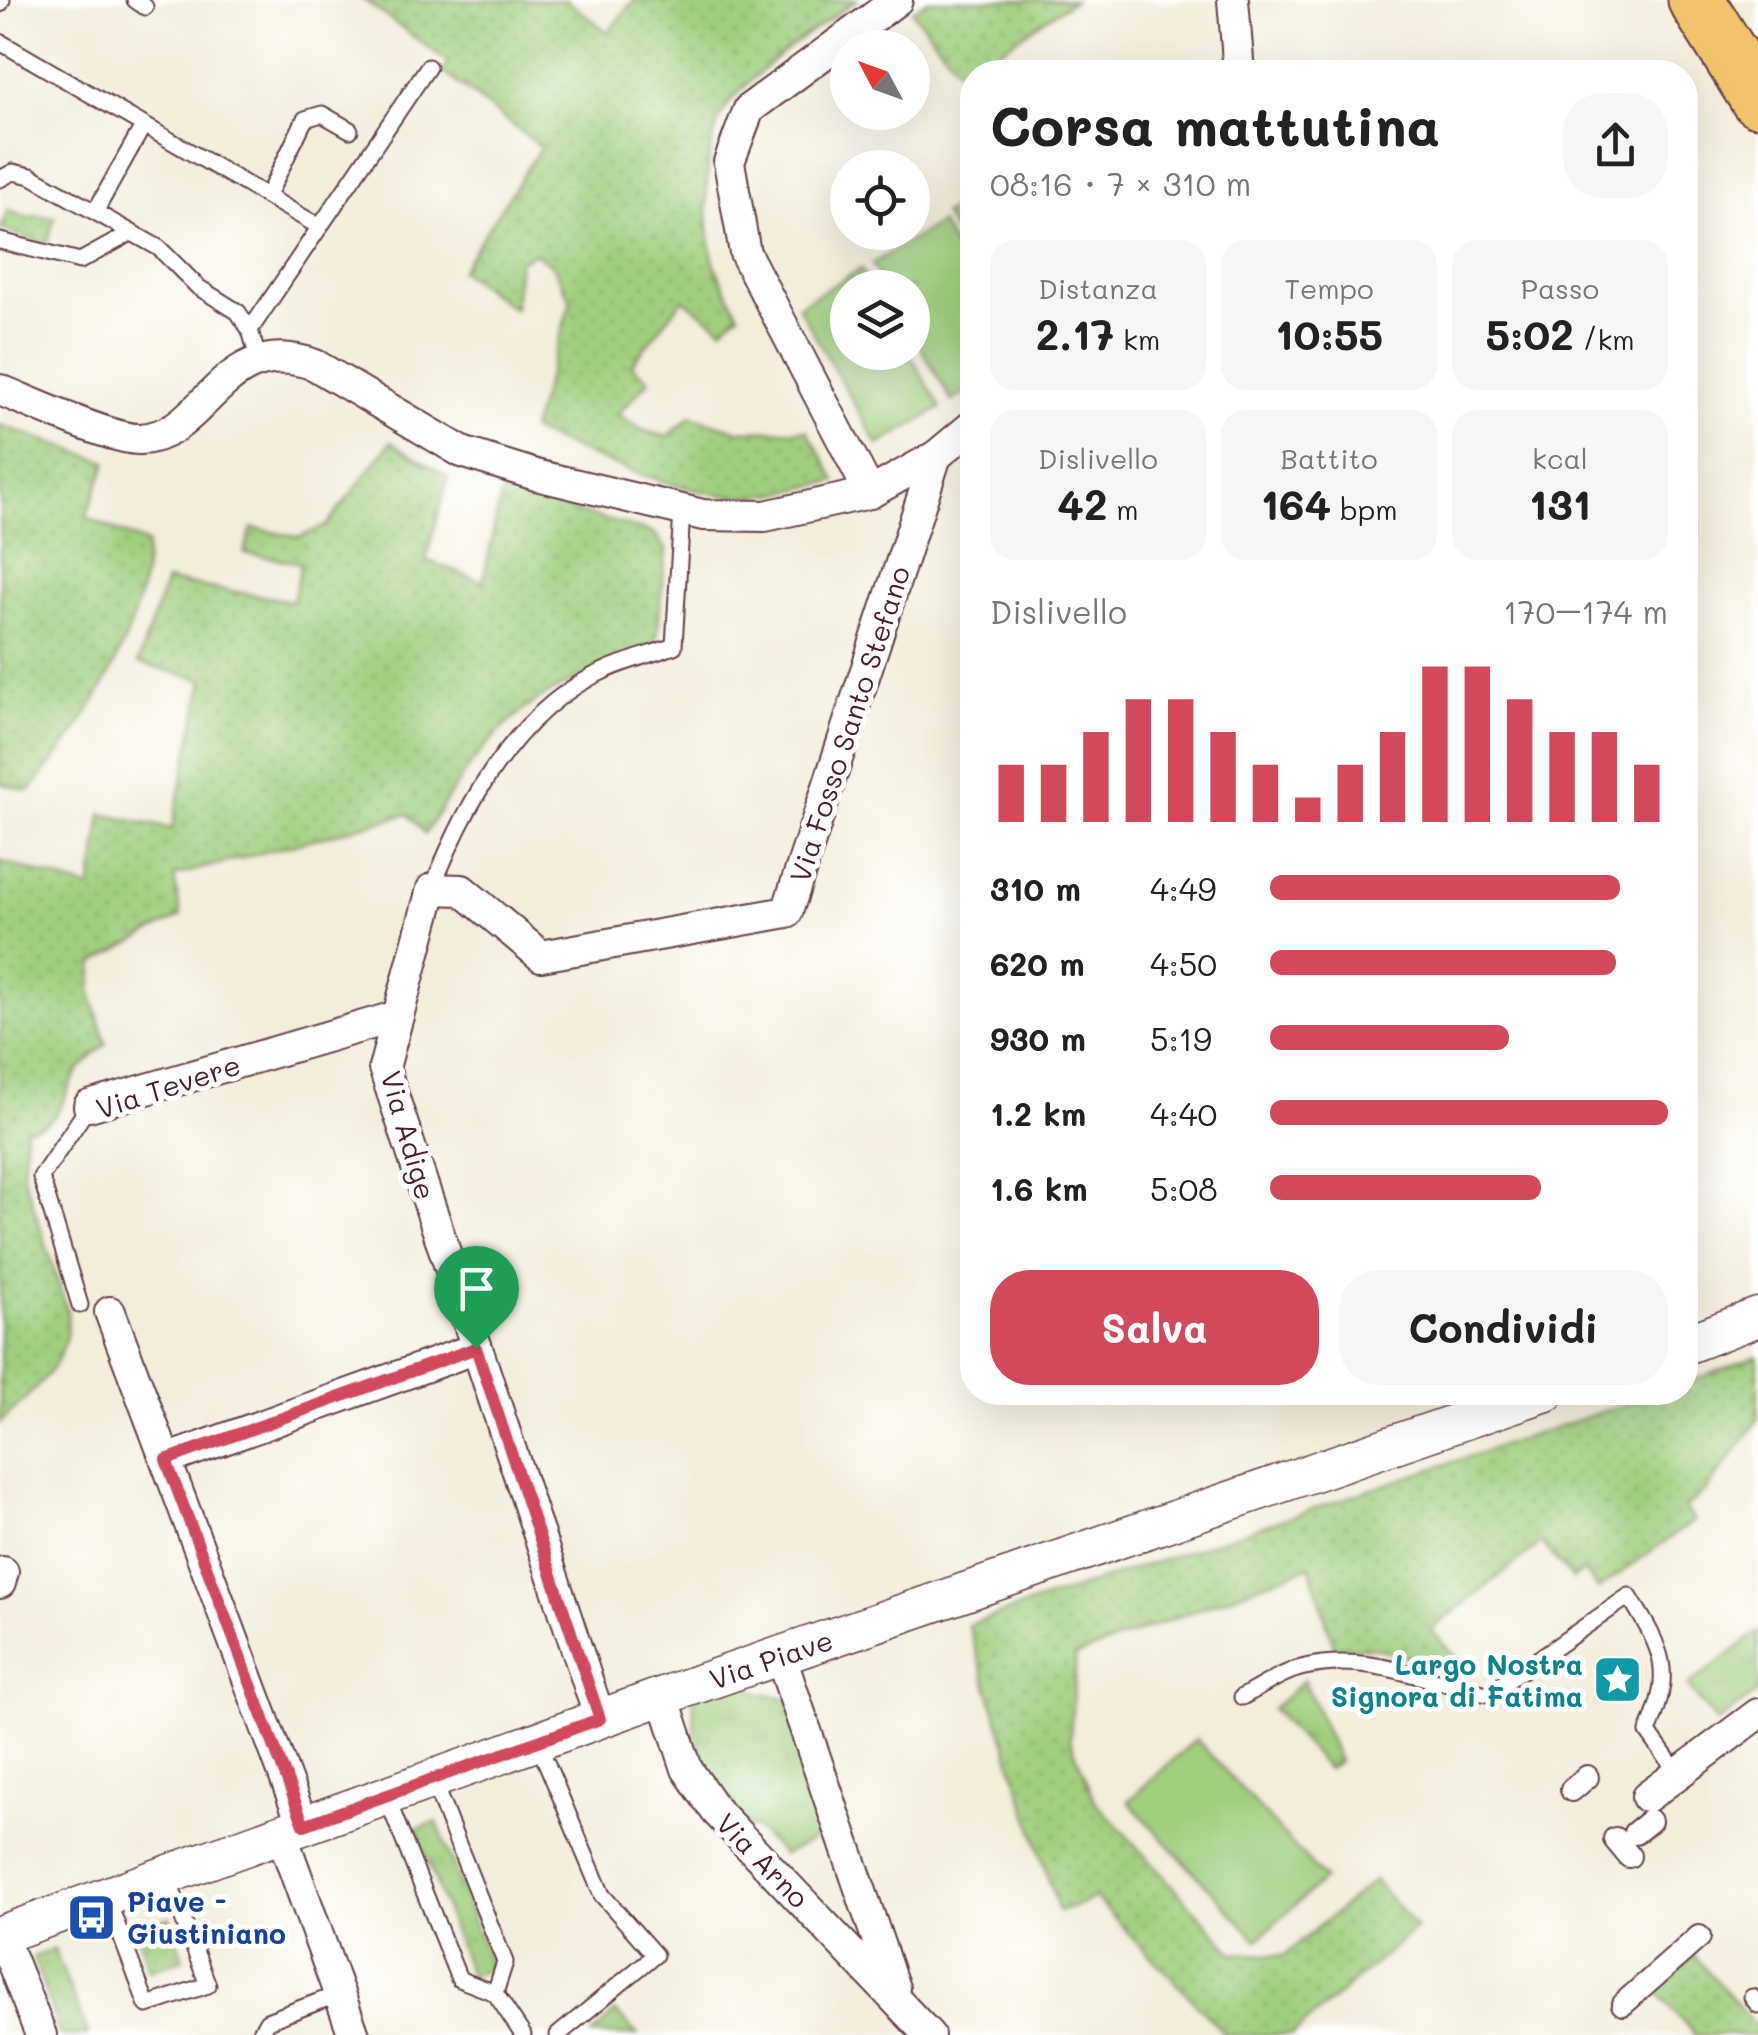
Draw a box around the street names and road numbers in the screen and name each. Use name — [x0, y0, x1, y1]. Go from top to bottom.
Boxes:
street label: Via Fosso Santo Stefano — [781, 561, 917, 887]
street label: Via Tevere — [91, 1046, 245, 1126]
street label: Via Adige — [373, 1066, 445, 1204]
street label: Via Piave — [705, 1621, 837, 1697]
street label: Via Arno — [709, 1805, 817, 1915]

